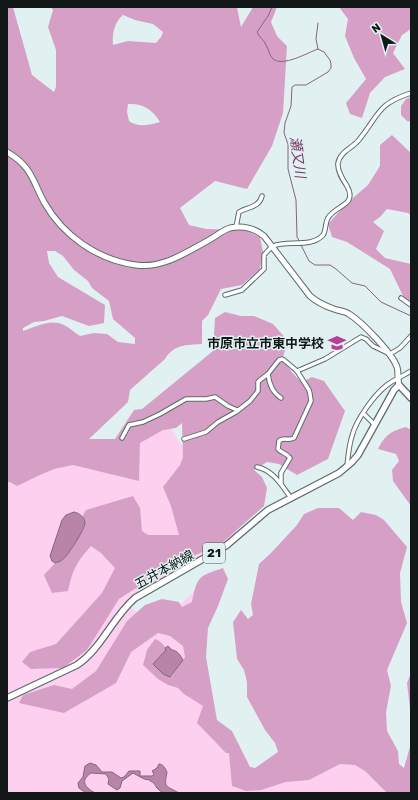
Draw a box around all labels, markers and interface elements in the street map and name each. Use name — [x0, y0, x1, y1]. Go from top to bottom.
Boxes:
north arrow — [362, 16, 402, 56]
text: N — [369, 21, 383, 36]
water label: 瀬又川 — [286, 135, 309, 181]
school or university icon: 市原市立市東中学校 — [327, 333, 347, 353]
place label: 市原市立市東中学校 — [207, 336, 324, 351]
road number: 21 — [203, 543, 225, 563]
street label: 五井本納線 — [132, 547, 196, 592]

